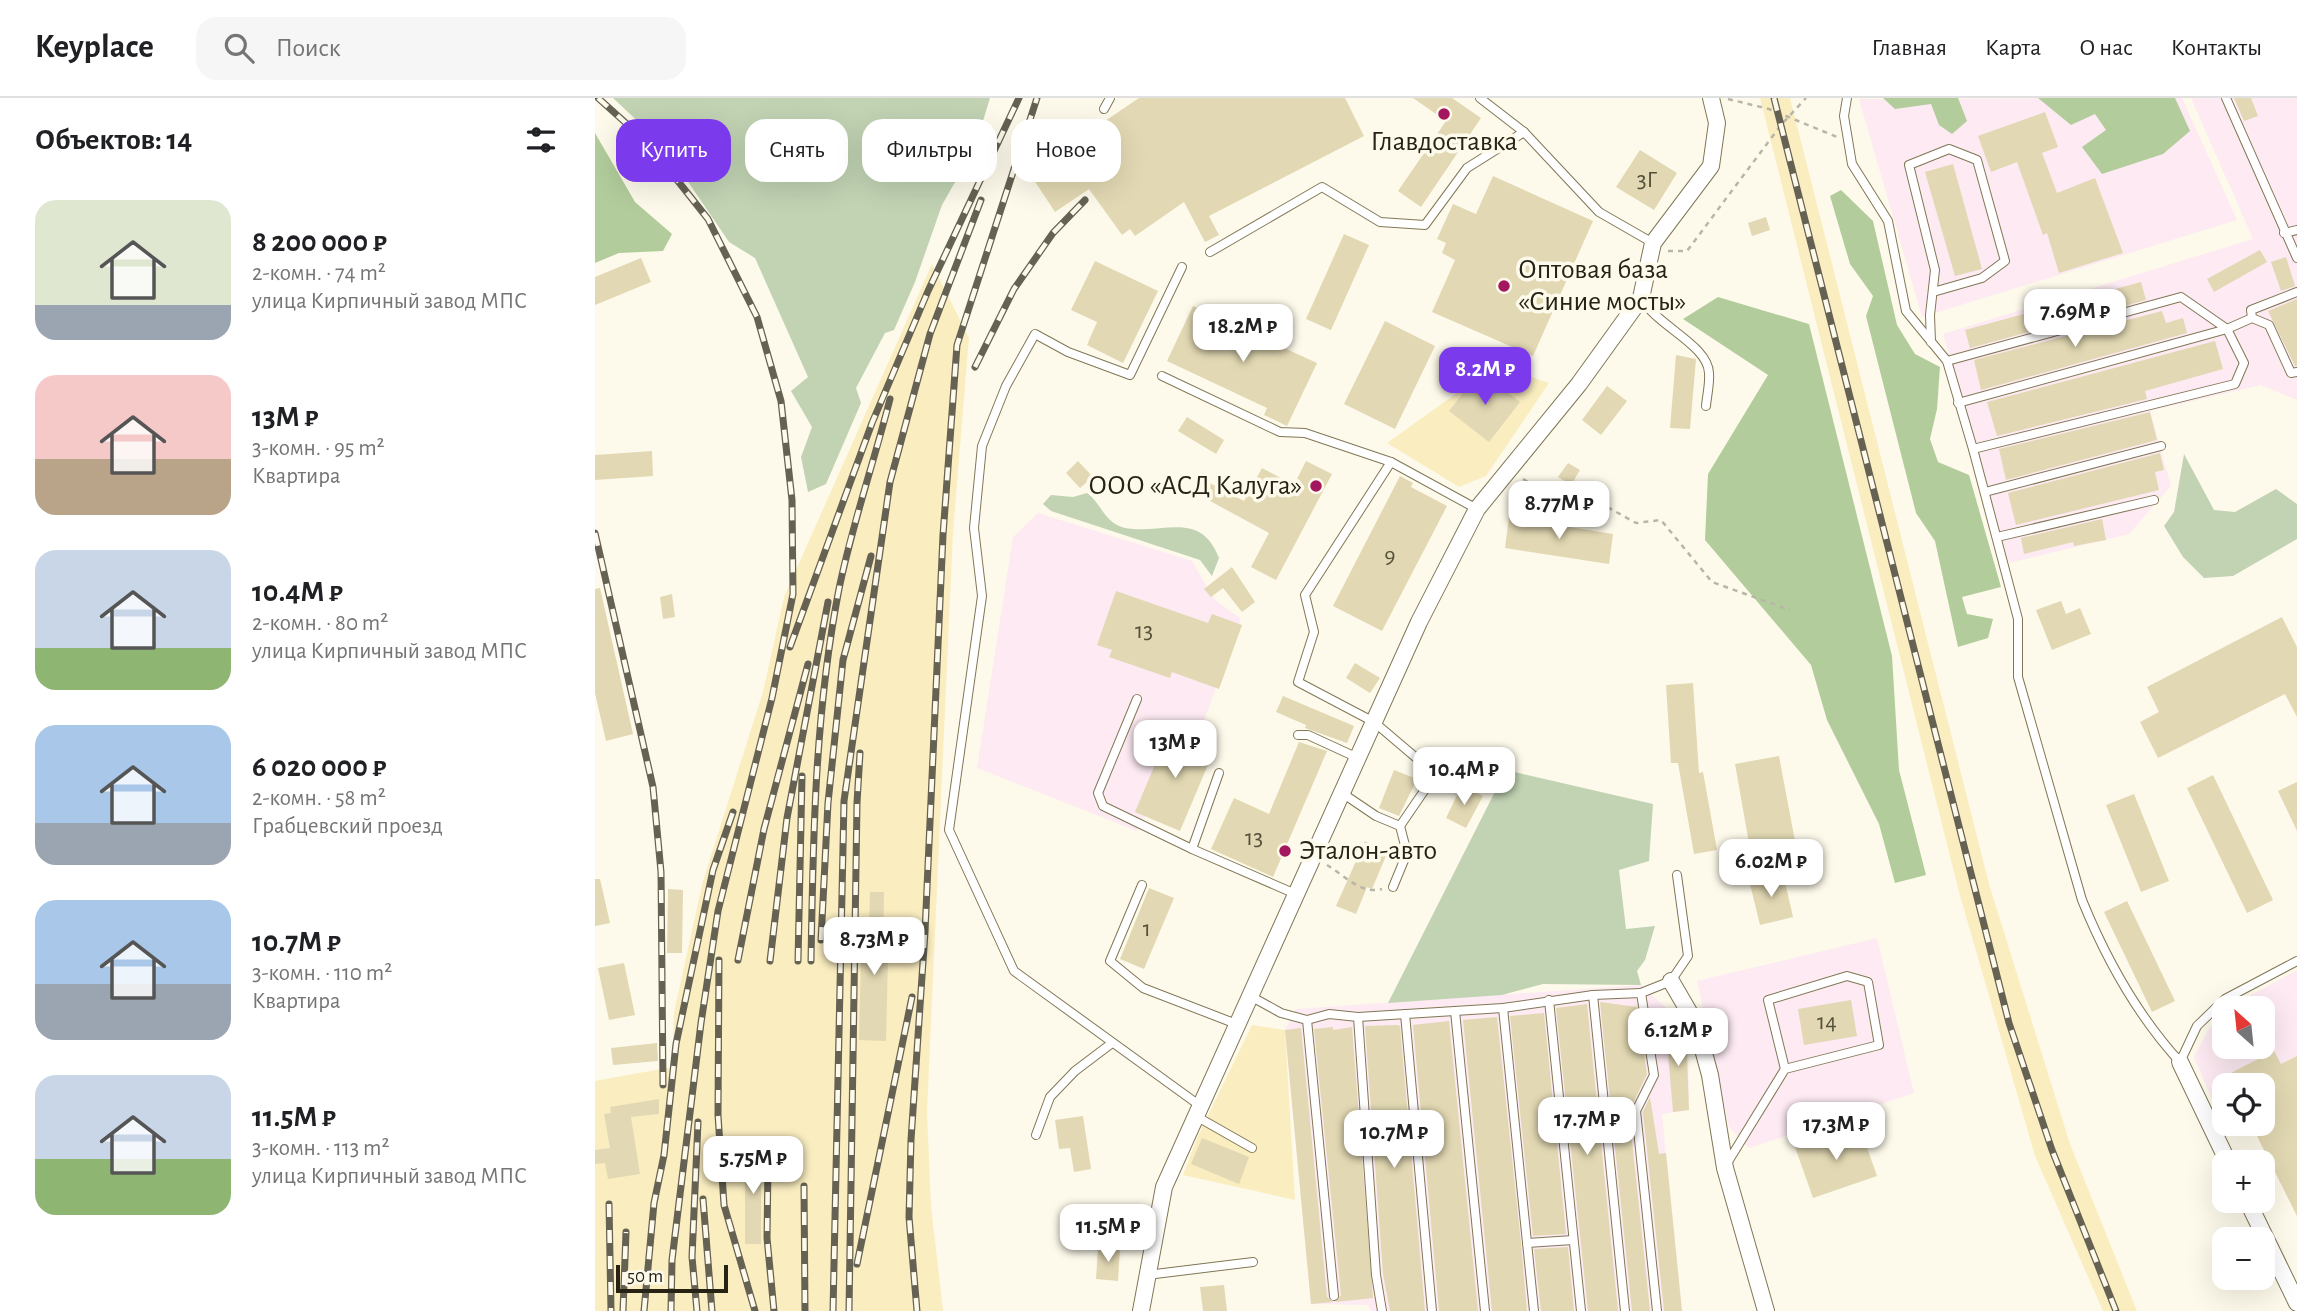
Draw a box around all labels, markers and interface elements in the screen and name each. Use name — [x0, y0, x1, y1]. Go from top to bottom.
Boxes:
search box — [196, 17, 686, 80]
icon: search — [220, 29, 258, 67]
text: Keyplace — [35, 31, 154, 64]
text: Поиск — [276, 35, 341, 61]
text: Главная — [1872, 36, 1947, 60]
text: Карта — [1985, 36, 2041, 60]
text: О нас — [2079, 36, 2133, 60]
text: Контакты — [2171, 36, 2262, 60]
marker: Главдоставка — [1436, 106, 1452, 122]
chip: Купить — [616, 119, 731, 182]
chip: Снять — [745, 119, 848, 182]
chip: Фильтры — [862, 119, 997, 182]
chip: Новое — [1011, 119, 1121, 182]
icon: filters — [522, 121, 560, 159]
text: Объектов: 14 — [35, 125, 192, 155]
place label: Главдоставка — [1370, 128, 1518, 156]
house number: 3Г — [1637, 168, 1658, 192]
text: 8 200 000 ₽ — [252, 227, 387, 257]
icon: home — [91, 228, 175, 312]
place label: Оптовая база «Синие мосты» — [1518, 256, 1686, 316]
text: 2-комн. · 74 m² — [252, 262, 386, 285]
marker: Оптовая база «Синие мосты» — [1496, 278, 1512, 294]
pin: 7.69M ₽ — [2010, 289, 2140, 349]
text: улица Кирпичный завод МПС — [252, 290, 527, 313]
text: 7.69M ₽ — [2040, 300, 2110, 323]
pin: 18.2M ₽ — [1178, 304, 1308, 364]
text: 18.2M ₽ — [1209, 315, 1277, 338]
pin: 8.2M ₽ — [1428, 348, 1542, 407]
text: 8.2M ₽ — [1455, 358, 1515, 381]
text: 13M ₽ — [252, 402, 318, 432]
icon: home — [91, 403, 175, 487]
text: 3-комн. · 95 m² — [252, 437, 385, 460]
text: Квартира — [252, 465, 340, 488]
place label: ООО «АСД Калуга» — [1088, 472, 1302, 500]
marker: ООО «АСД Калуга» — [1308, 478, 1324, 494]
pin: 8.77M ₽ — [1494, 482, 1624, 541]
text: 8.77M ₽ — [1524, 492, 1594, 515]
house number: 9 — [1384, 544, 1396, 568]
text: 10.4M ₽ — [252, 577, 343, 607]
icon: home — [91, 578, 175, 662]
text: 2-комн. · 80 m² — [252, 612, 388, 635]
house number: 13 — [1135, 619, 1153, 643]
text: улица Кирпичный завод МПС — [252, 640, 527, 663]
pin: 13M ₽ — [1126, 720, 1224, 780]
text: 13M ₽ — [1150, 731, 1200, 754]
pin: 10.4M ₽ — [1399, 748, 1529, 807]
text: 6 020 000 ₽ — [252, 752, 386, 782]
icon: home — [91, 753, 175, 837]
text: 10.4M ₽ — [1429, 758, 1499, 781]
text: 2-комн. · 58 m² — [252, 787, 386, 810]
text: Грабцевский проезд — [252, 815, 443, 838]
house number: 13 — [1245, 826, 1263, 850]
place label: Эталон-авто — [1299, 837, 1437, 865]
pin: 6.02M ₽ — [1706, 840, 1836, 899]
marker: Эталон-авто — [1277, 843, 1293, 859]
text: 6.02M ₽ — [1735, 850, 1807, 873]
house number: 1 — [1143, 917, 1151, 941]
pin: 8.73M ₽ — [809, 918, 939, 977]
text: 10.7M ₽ — [252, 927, 341, 957]
icon: home — [91, 928, 175, 1012]
text: 8.73M ₽ — [839, 928, 909, 951]
text: 3-комн. · 110 m² — [252, 962, 392, 985]
text: Квартира — [252, 990, 340, 1013]
north arrow — [2212, 996, 2275, 1059]
map controls — [2212, 996, 2275, 1290]
pin: 6.12M ₽ — [1613, 1009, 1743, 1068]
house number: 14 — [1817, 1010, 1837, 1034]
text: 6.12M ₽ — [1644, 1019, 1712, 1042]
button: locate — [2212, 1073, 2275, 1136]
pin: 17.7M ₽ — [1522, 1098, 1652, 1157]
text: 11.5M ₽ — [252, 1102, 336, 1132]
pin: 17.3M ₽ — [1771, 1102, 1901, 1162]
icon: home — [91, 1103, 175, 1187]
text: 17.7M ₽ — [1554, 1108, 1620, 1131]
pin: 10.7M ₽ — [1329, 1110, 1459, 1170]
text: 17.3M ₽ — [1803, 1113, 1869, 1136]
text: 10.7M ₽ — [1360, 1121, 1428, 1144]
pin: 5.75M ₽ — [688, 1136, 818, 1196]
text: 3-комн. · 113 m² — [252, 1137, 390, 1160]
text: 5.75M ₽ — [719, 1147, 787, 1170]
button: + — [2212, 1150, 2275, 1213]
text: улица Кирпичный завод МПС — [252, 1165, 527, 1188]
pin: 11.5M ₽ — [1043, 1204, 1173, 1264]
text: 11.5M ₽ — [1076, 1215, 1140, 1238]
button: − — [2212, 1227, 2275, 1290]
scale bar — [616, 1262, 728, 1294]
text: 50 m — [627, 1267, 663, 1286]

